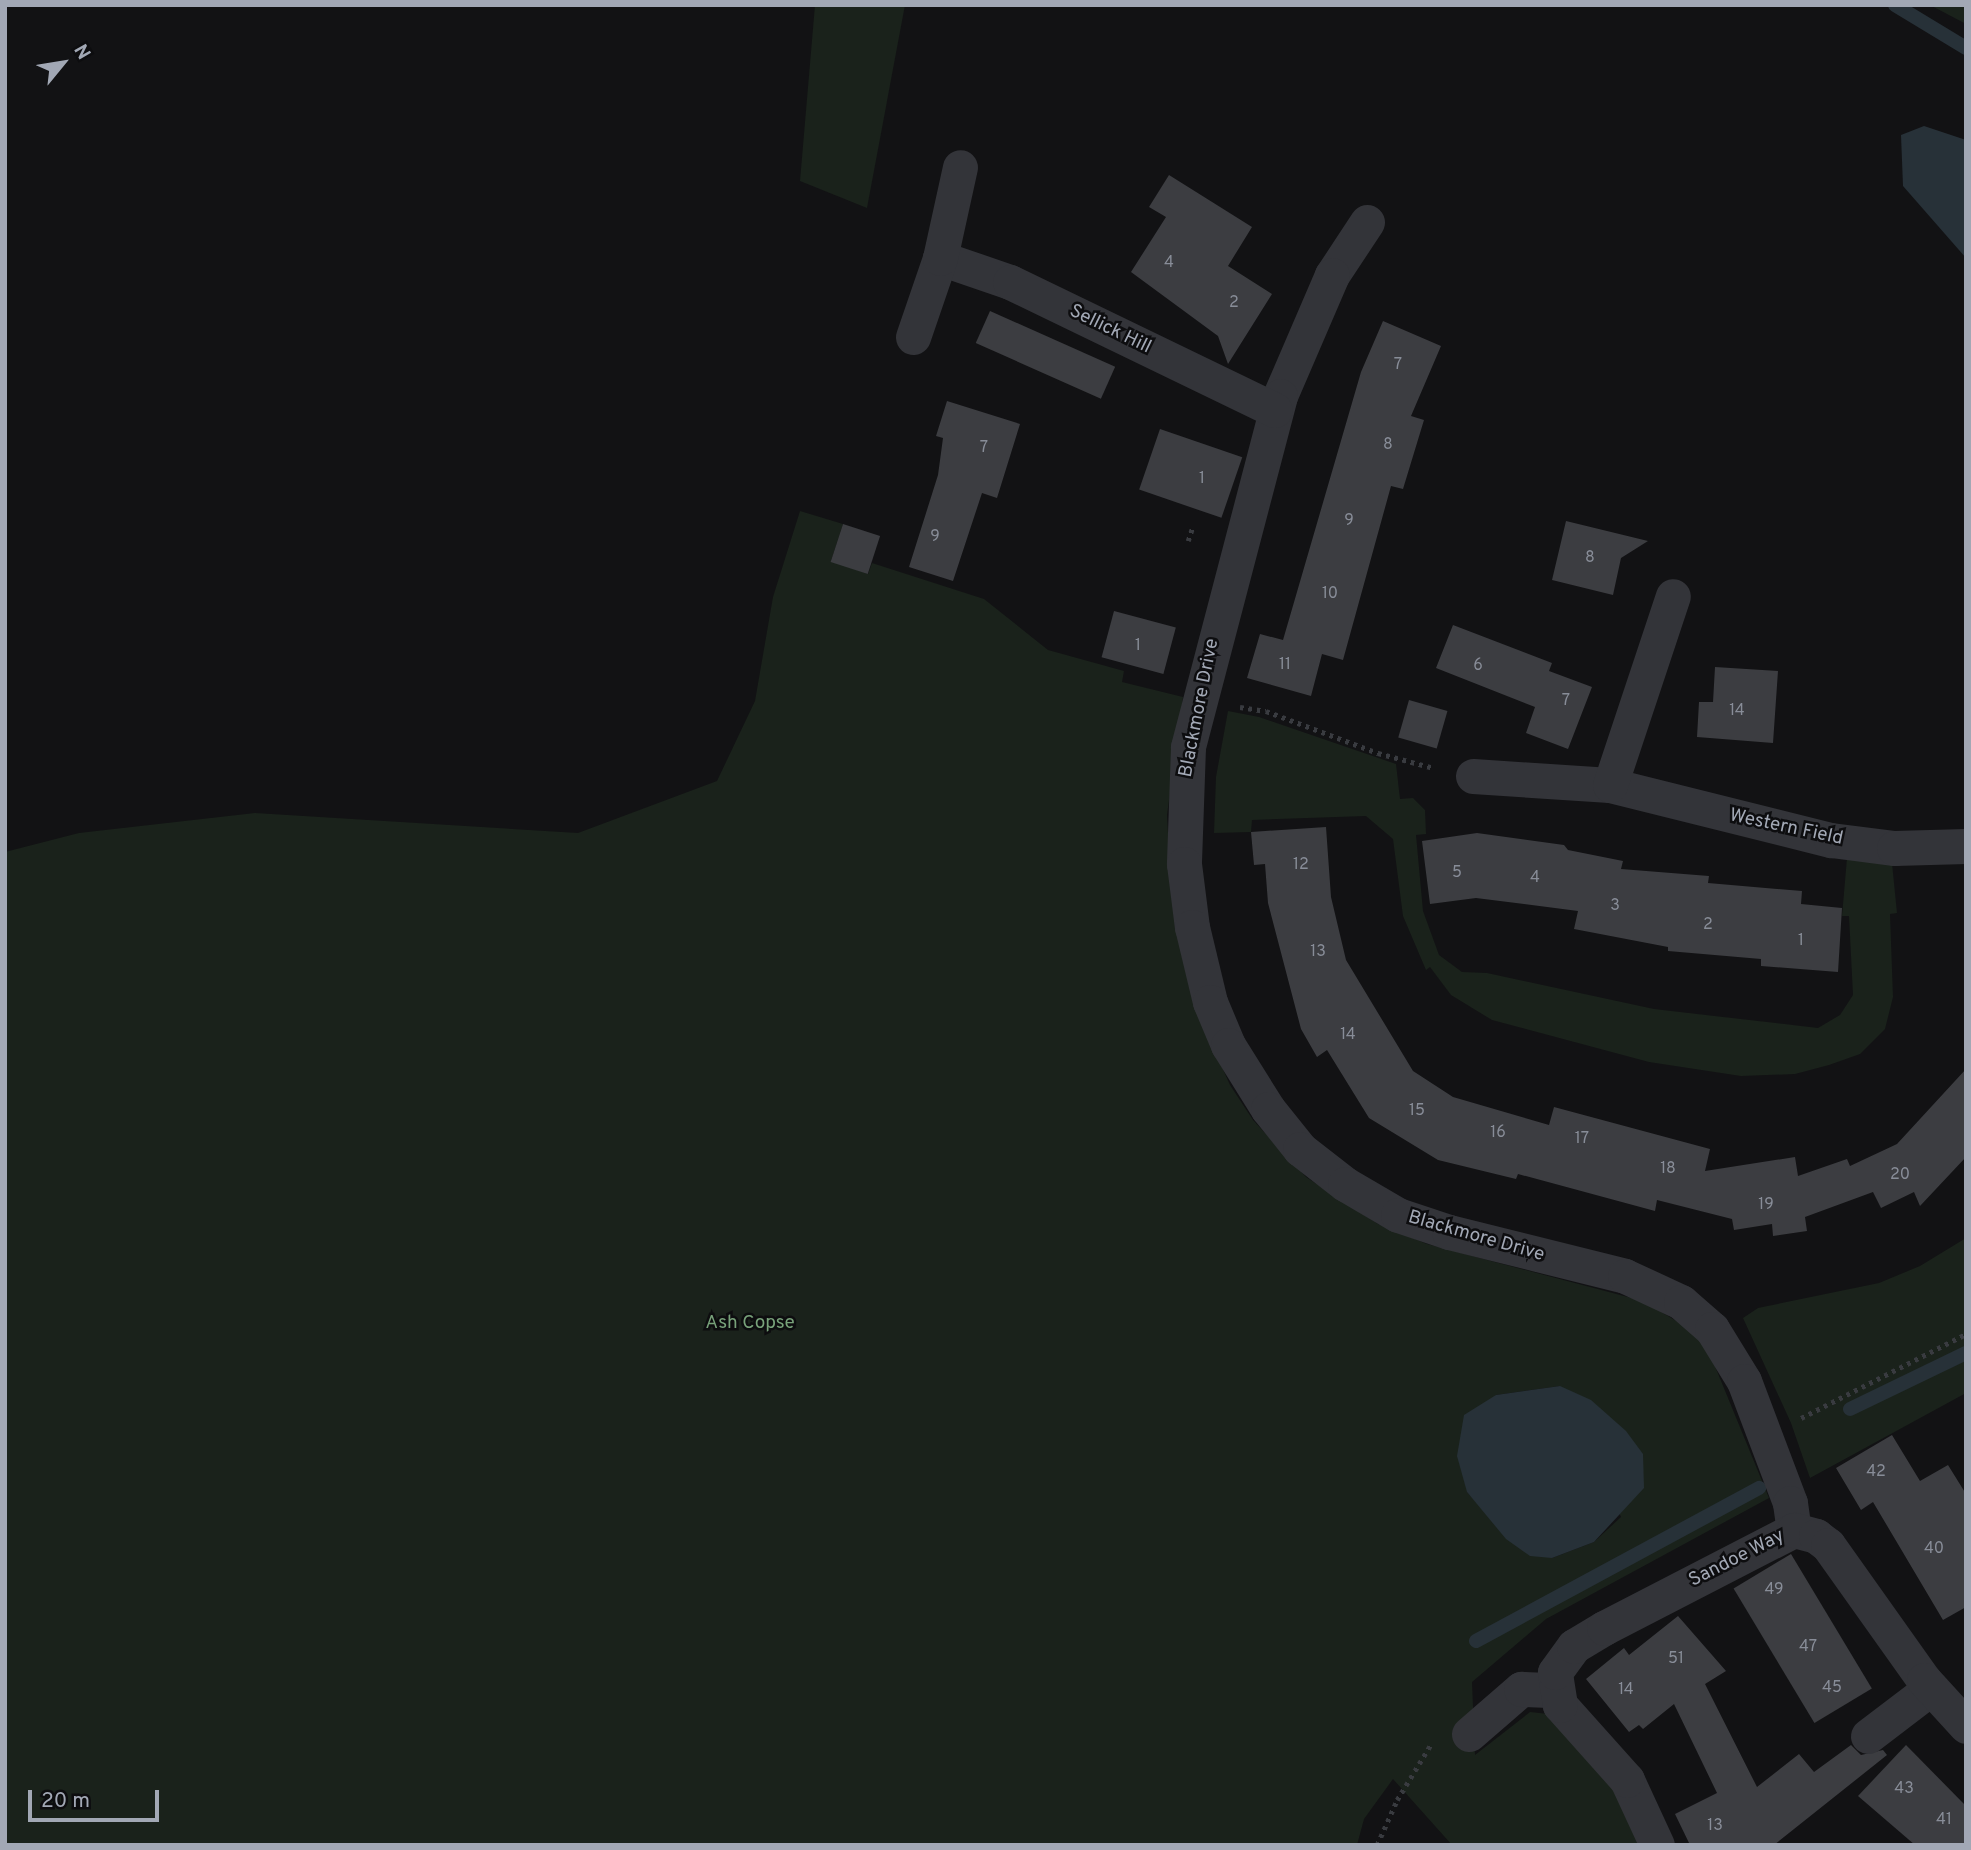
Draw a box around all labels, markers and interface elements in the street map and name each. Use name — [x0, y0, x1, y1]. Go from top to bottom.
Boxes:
north arrow — [28, 28, 98, 98]
text: N — [67, 41, 95, 64]
house number: 4 — [1164, 253, 1174, 273]
house number: 2 — [1229, 293, 1239, 313]
street label: Sellick Hill — [1065, 300, 1155, 360]
house number: 7 — [1394, 355, 1402, 375]
house number: 8 — [1383, 435, 1393, 455]
house number: 7 — [980, 438, 988, 458]
house number: 1 — [1199, 469, 1205, 489]
house number: 9 — [1344, 511, 1354, 531]
house number: 9 — [930, 527, 940, 547]
house number: 8 — [1585, 548, 1595, 568]
house number: 10 — [1322, 584, 1338, 604]
house number: 1 — [1135, 636, 1141, 656]
street label: Blackmore Drive — [1175, 637, 1225, 779]
house number: 11 — [1279, 655, 1291, 675]
house number: 6 — [1473, 656, 1483, 676]
house number: 7 — [1562, 691, 1570, 711]
house number: 14 — [1729, 701, 1745, 721]
street label: Western Field — [1727, 805, 1845, 851]
house number: 12 — [1293, 855, 1309, 875]
house number: 5 — [1452, 863, 1462, 883]
house number: 4 — [1530, 868, 1540, 888]
house number: 3 — [1610, 896, 1620, 916]
house number: 2 — [1703, 915, 1713, 935]
house number: 1 — [1798, 931, 1804, 951]
house number: 13 — [1310, 942, 1326, 962]
house number: 14 — [1340, 1025, 1356, 1045]
house number: 15 — [1409, 1101, 1425, 1121]
house number: 16 — [1490, 1123, 1506, 1143]
house number: 17 — [1575, 1129, 1589, 1149]
house number: 18 — [1660, 1159, 1676, 1179]
house number: 20 — [1890, 1165, 1910, 1185]
house number: 19 — [1758, 1195, 1774, 1215]
street label: Blackmore Drive — [1405, 1207, 1547, 1267]
park label: Ash Copse — [705, 1313, 795, 1335]
house number: 42 — [1866, 1462, 1886, 1482]
street label: Sandoe Way — [1685, 1525, 1789, 1593]
house number: 40 — [1924, 1539, 1944, 1559]
house number: 49 — [1764, 1580, 1784, 1600]
house number: 47 — [1799, 1637, 1817, 1657]
house number: 51 — [1668, 1649, 1684, 1669]
house number: 45 — [1822, 1678, 1842, 1698]
house number: 14 — [1618, 1680, 1634, 1700]
scale bar — [32, 1776, 163, 1820]
house number: 43 — [1894, 1779, 1914, 1799]
text: 20 m — [41, 1788, 90, 1815]
house number: 41 — [1936, 1810, 1952, 1830]
house number: 13 — [1707, 1816, 1723, 1836]

